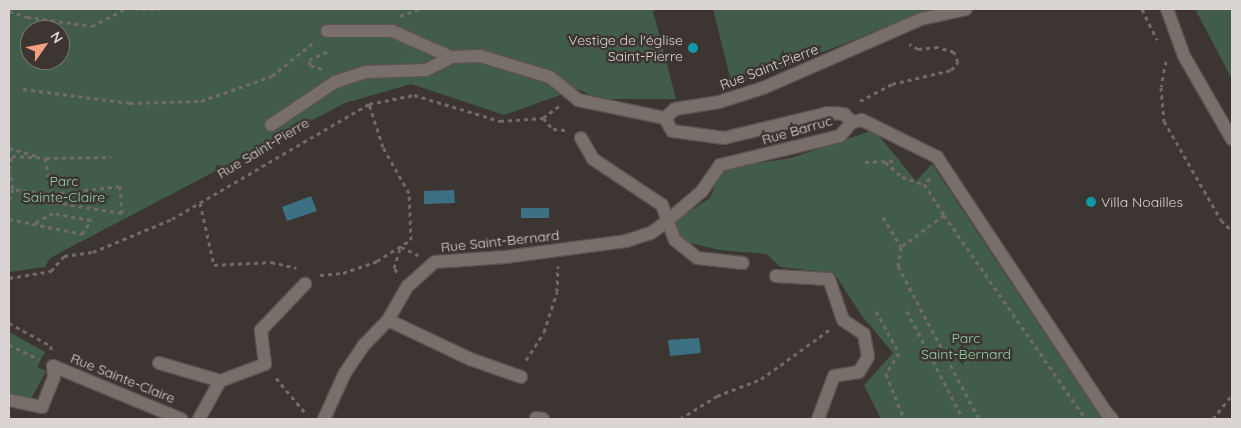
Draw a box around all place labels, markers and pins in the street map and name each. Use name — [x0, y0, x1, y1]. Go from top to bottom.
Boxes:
place label: Vestige de l'église Saint-Pierre — [568, 32, 683, 64]
marker: Vestige de l'église Saint-Pierre — [687, 42, 699, 54]
place label: Villa Noailles — [1101, 194, 1183, 210]
marker: Villa Noailles — [1085, 196, 1097, 208]

